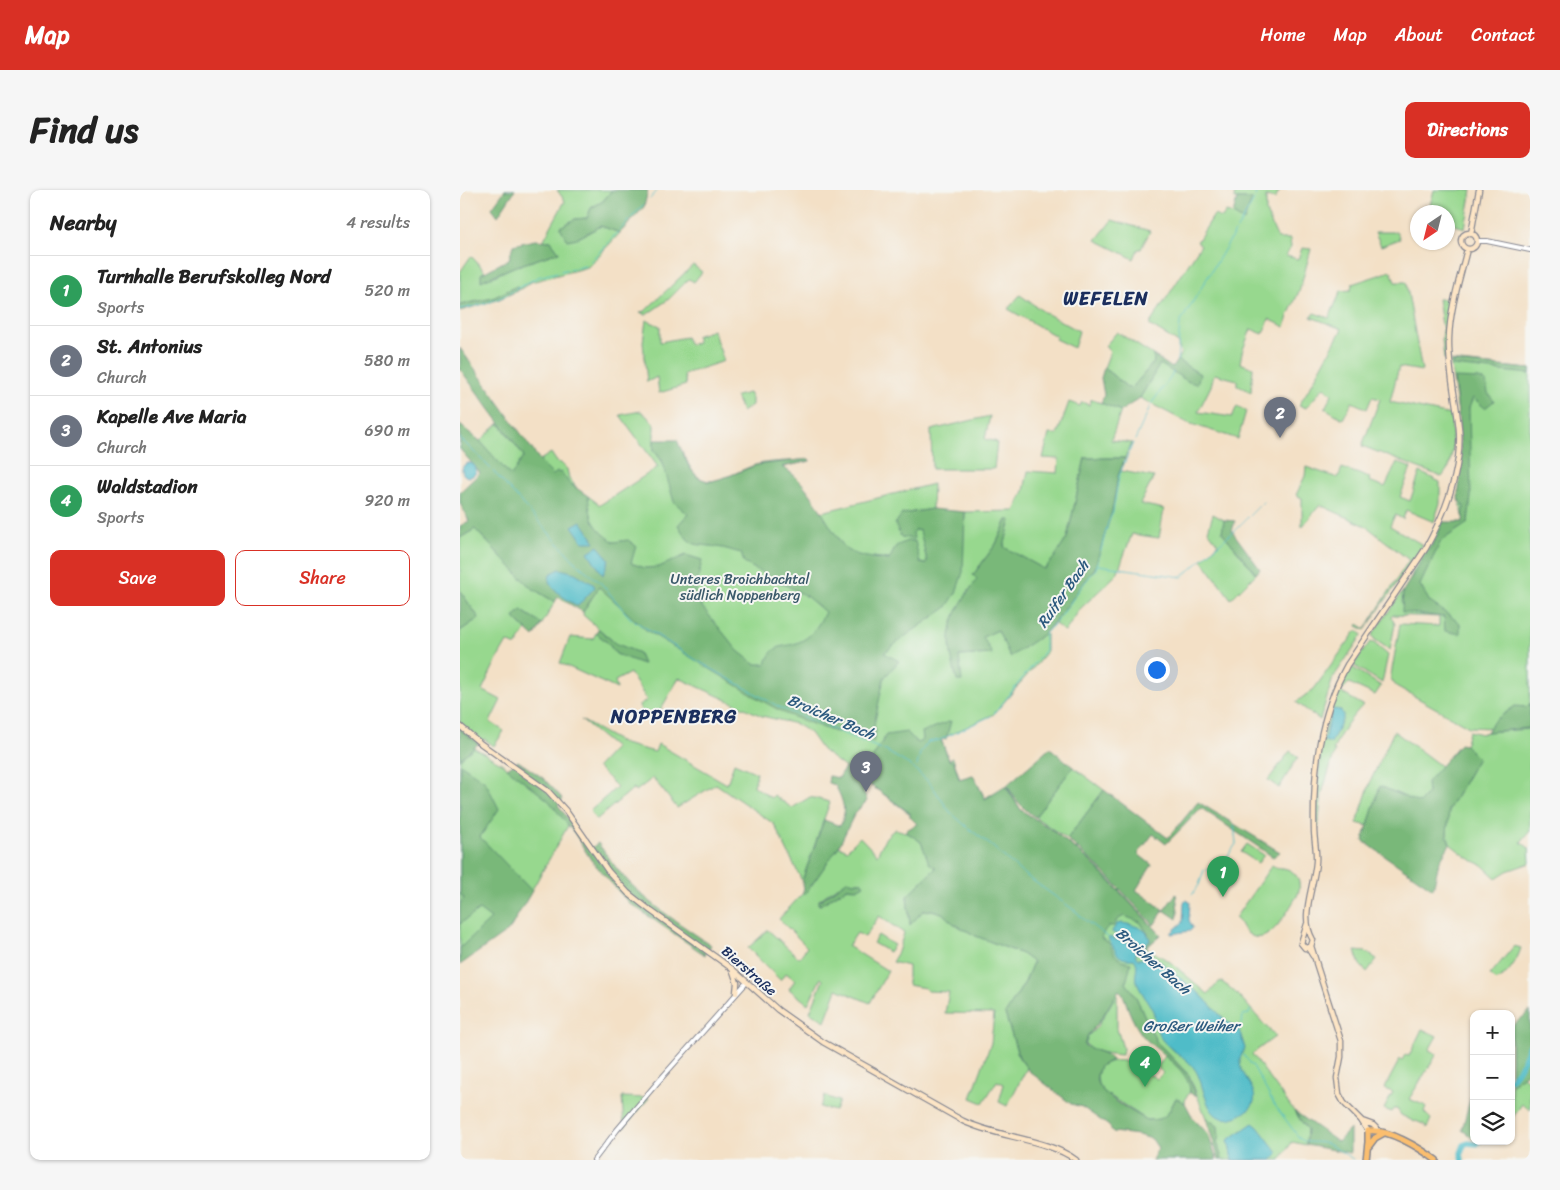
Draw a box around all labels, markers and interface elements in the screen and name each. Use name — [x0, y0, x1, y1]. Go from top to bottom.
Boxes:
text: Map — [25, 14, 69, 56]
text: Home — [1261, 19, 1306, 51]
text: Map — [1334, 19, 1367, 51]
text: About — [1395, 19, 1443, 51]
text: Contact — [1471, 19, 1535, 51]
text: Find us — [30, 99, 138, 161]
button: Directions — [1405, 102, 1530, 158]
text: Nearby — [50, 204, 116, 242]
north arrow — [1410, 205, 1455, 250]
text: 4 results — [346, 208, 410, 237]
text: Turnhalle Berufskolleg Nord — [97, 260, 331, 293]
text: 1 — [63, 276, 69, 305]
text: 520 m — [364, 276, 410, 305]
district label: WEFELEN — [1063, 282, 1149, 315]
text: Sports — [97, 293, 144, 322]
text: St. Antonius — [97, 330, 202, 363]
text: 2 — [61, 346, 71, 375]
text: 580 m — [364, 346, 410, 375]
text: Church — [97, 363, 147, 392]
pin: 2 — [1264, 397, 1296, 438]
text: Kapelle Ave Maria — [97, 400, 246, 433]
text: 3 — [62, 416, 70, 445]
text: 690 m — [365, 416, 410, 445]
text: Church — [97, 433, 147, 462]
text: Waldstadion — [97, 470, 197, 503]
text: 4 — [61, 486, 71, 515]
text: 920 m — [364, 486, 410, 515]
text: Sports — [97, 503, 144, 532]
button: Save — [50, 550, 225, 606]
button: Share — [235, 550, 410, 606]
water label: Ruifer Bach — [1030, 554, 1097, 633]
park label: Unteres Broichbachtal südlich Noppenberg — [671, 567, 810, 608]
your location — [1144, 657, 1170, 683]
water label: Broicher Bach — [783, 687, 880, 747]
district label: NOPPENBERG — [610, 700, 737, 733]
pin: 3 — [850, 751, 882, 792]
pin: 1 — [1207, 856, 1239, 897]
water label: Broicher Bach — [1110, 921, 1197, 1002]
street label: Bierstraße — [715, 939, 783, 1003]
map controls — [1470, 1010, 1515, 1145]
button: + — [1470, 1010, 1515, 1055]
water label: Großer Weiher — [1143, 1013, 1242, 1039]
pin: 4 — [1129, 1046, 1161, 1087]
button: − — [1470, 1055, 1515, 1100]
button: layers — [1470, 1100, 1515, 1145]

